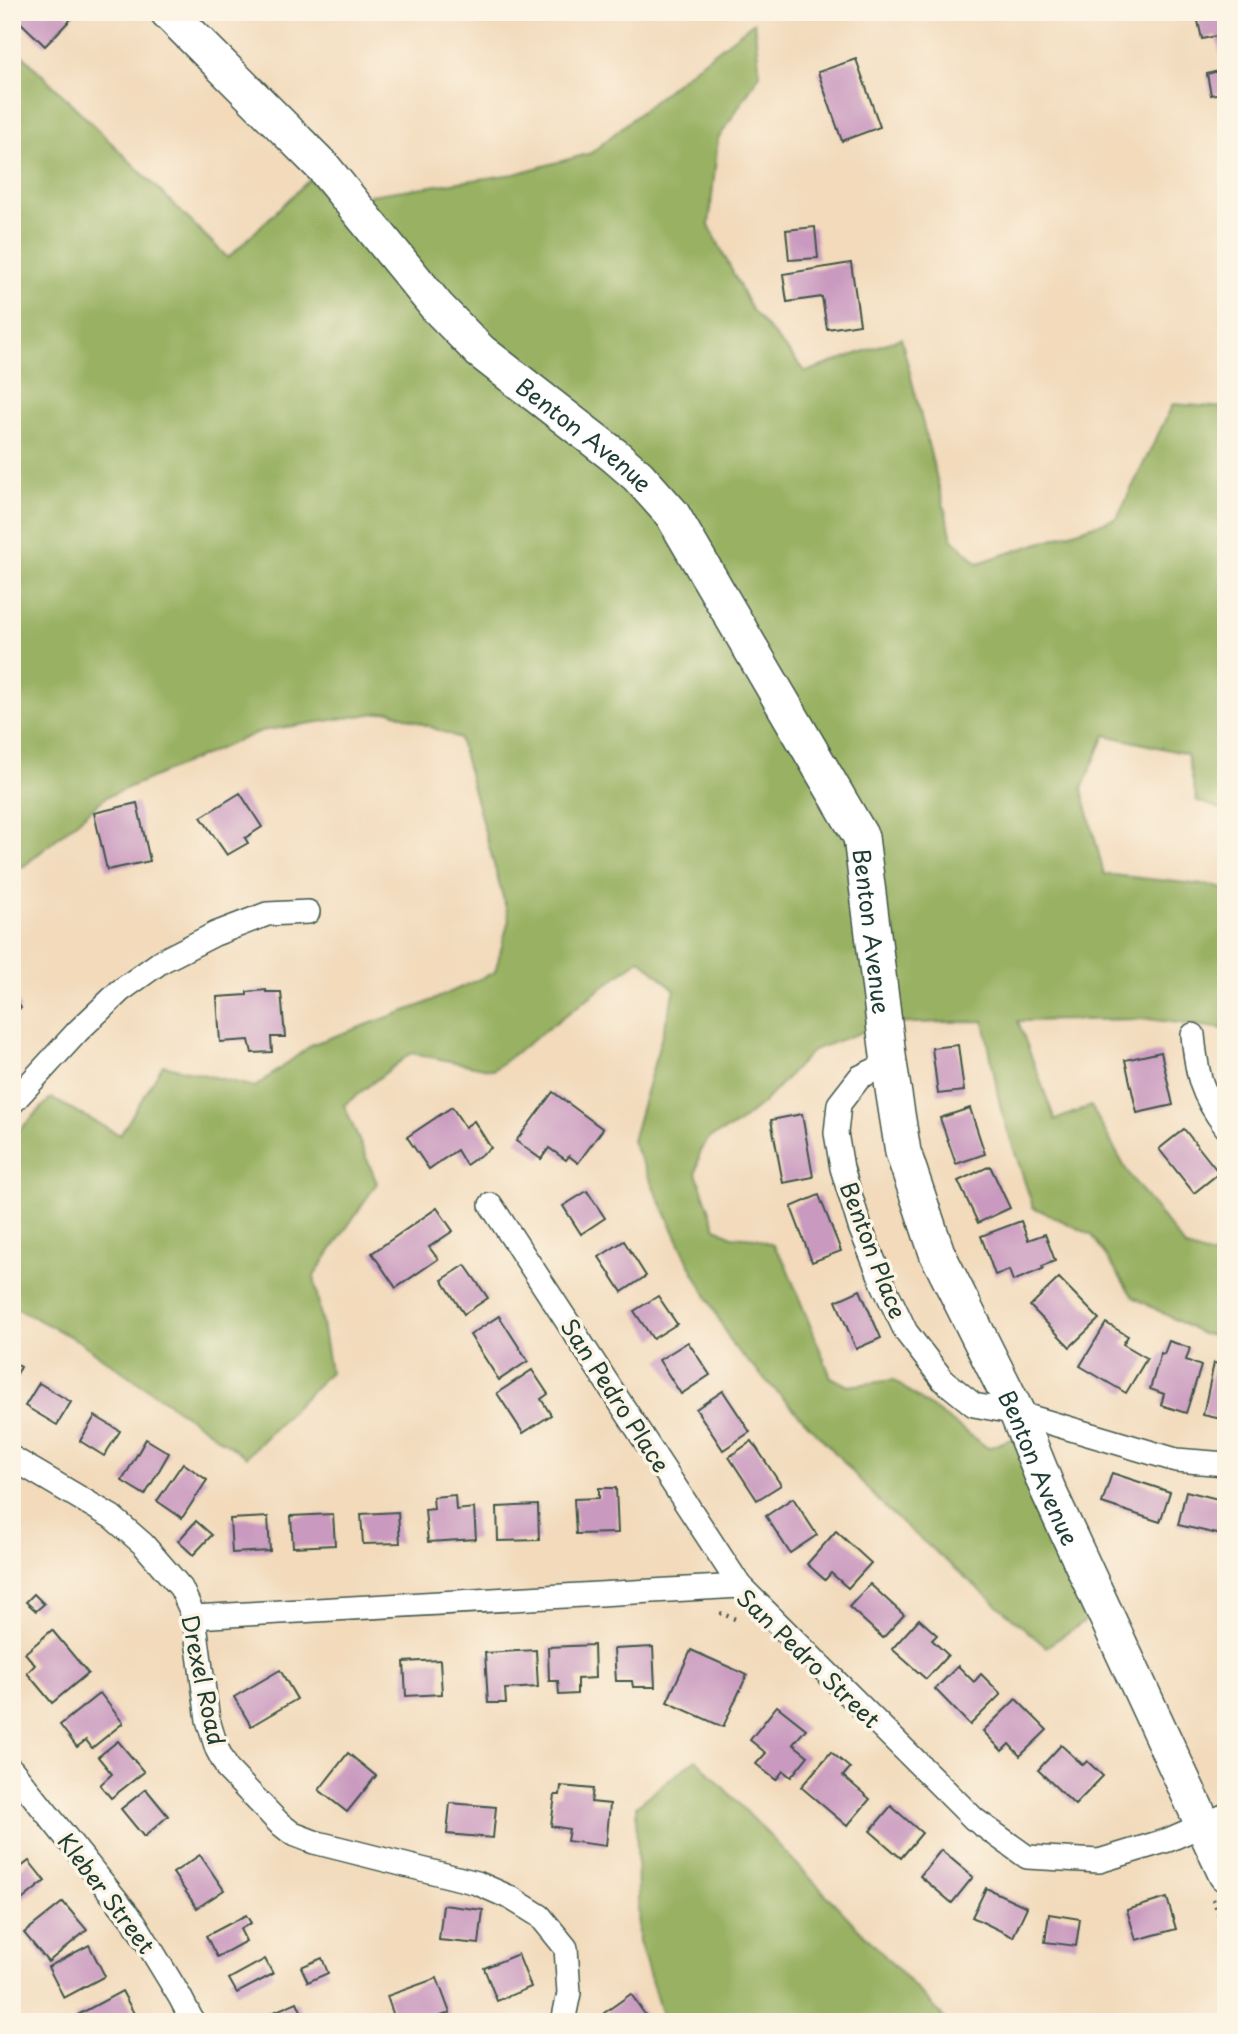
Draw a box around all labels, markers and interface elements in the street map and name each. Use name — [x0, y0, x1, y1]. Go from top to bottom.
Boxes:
street label: Benton Avenue — [509, 368, 661, 499]
street label: Benton Avenue — [845, 847, 900, 1016]
street label: Benton Place — [832, 1176, 916, 1324]
street label: San Pedro Place — [553, 1311, 679, 1479]
street label: Benton Avenue — [990, 1383, 1089, 1551]
street label: San Pedro Street — [729, 1580, 889, 1736]
street label: Drexel Road — [173, 1612, 235, 1748]
street label: Kleber Street — [50, 1825, 164, 1961]

